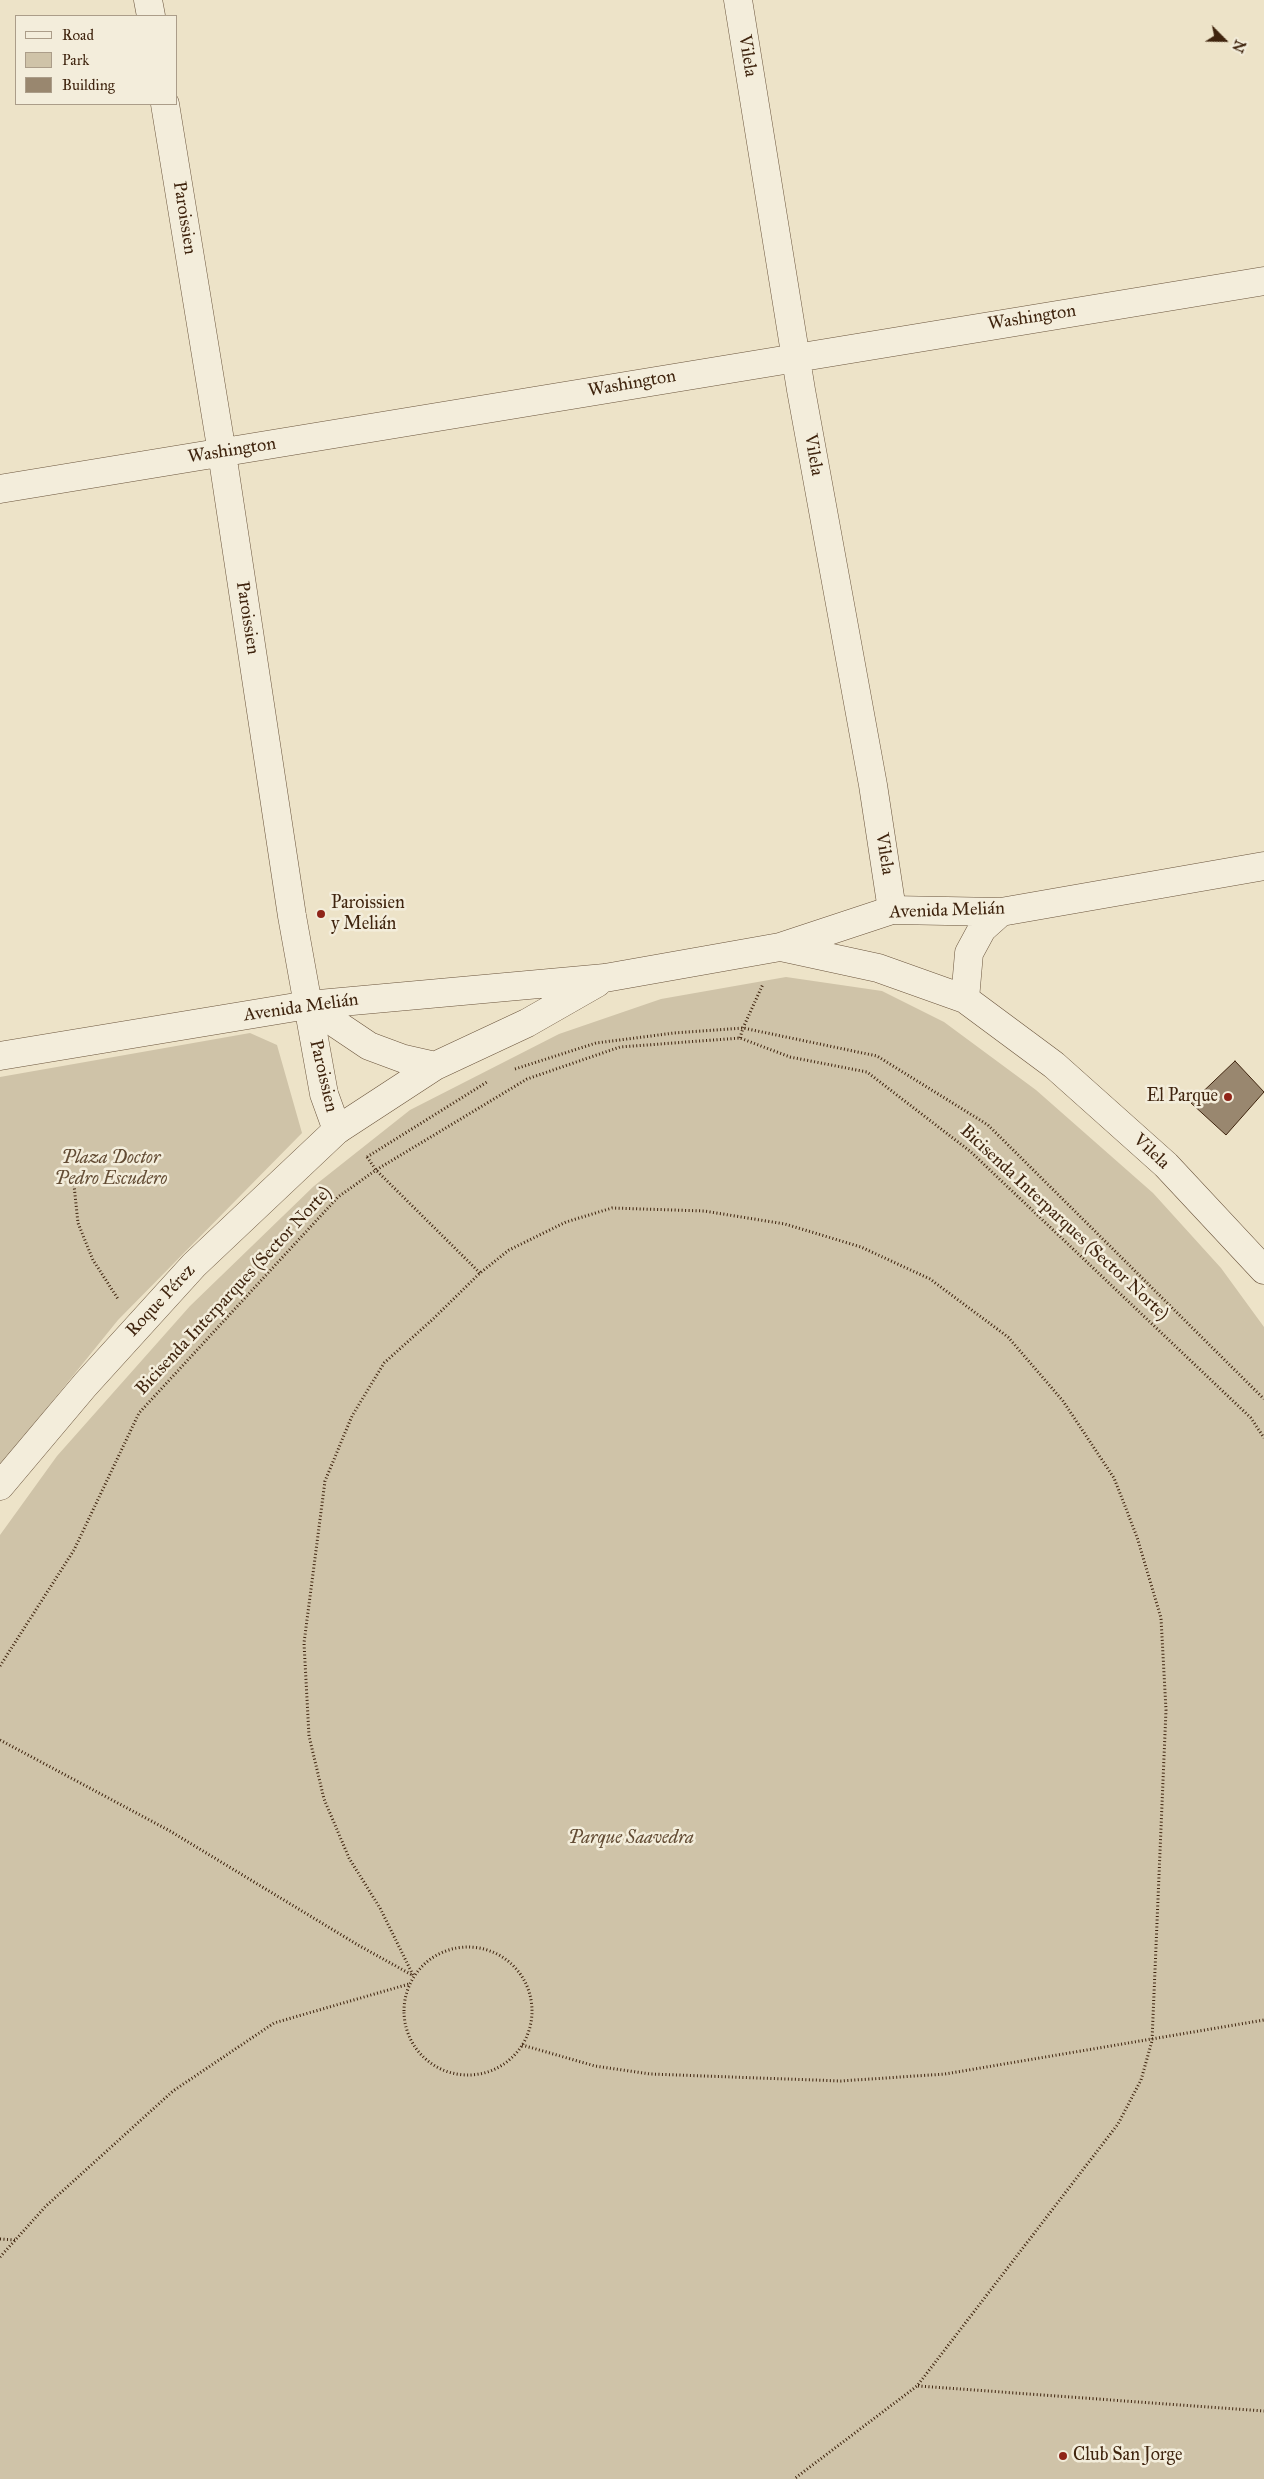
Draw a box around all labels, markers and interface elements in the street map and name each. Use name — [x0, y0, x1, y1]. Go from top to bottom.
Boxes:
legend — [15, 15, 178, 105]
north arrow — [1199, 15, 1249, 65]
text: Road — [62, 26, 94, 44]
street label: Vilela — [733, 33, 761, 79]
text: N — [1228, 37, 1248, 55]
text: Park — [62, 51, 89, 69]
text: Building — [62, 76, 115, 94]
street label: Paroissien — [168, 180, 200, 256]
street label: Washington — [986, 300, 1078, 336]
street label: Washington — [586, 366, 678, 402]
street label: Vilela — [799, 432, 827, 478]
street label: Washington — [186, 433, 278, 469]
street label: Paroissien — [231, 580, 263, 656]
street label: Vilela — [870, 831, 898, 877]
place label: Paroissien y Melián — [331, 893, 405, 936]
street label: Avenida Melián — [889, 898, 1005, 924]
marker: Paroissien y Melián — [315, 908, 327, 920]
street label: Avenida Melián — [242, 989, 360, 1027]
street label: Paroissien — [304, 1038, 342, 1114]
place label: El Parque — [1146, 1086, 1218, 1108]
marker: El Parque — [1222, 1091, 1234, 1103]
street label: Bicisenda Interparques (Sector Norte) — [955, 1121, 1173, 1325]
street label: Vilela — [1128, 1130, 1174, 1174]
park label: Plaza Doctor Pedro Escudero — [55, 1148, 167, 1190]
street label: Bicisenda Interparques (Sector Norte) — [132, 1182, 336, 1400]
street label: Roque Pérez — [122, 1260, 200, 1342]
park label: Parque Saavedra — [568, 1828, 694, 1850]
place label: Club San Jorge — [1073, 2445, 1183, 2467]
marker: Club San Jorge — [1057, 2450, 1069, 2462]

